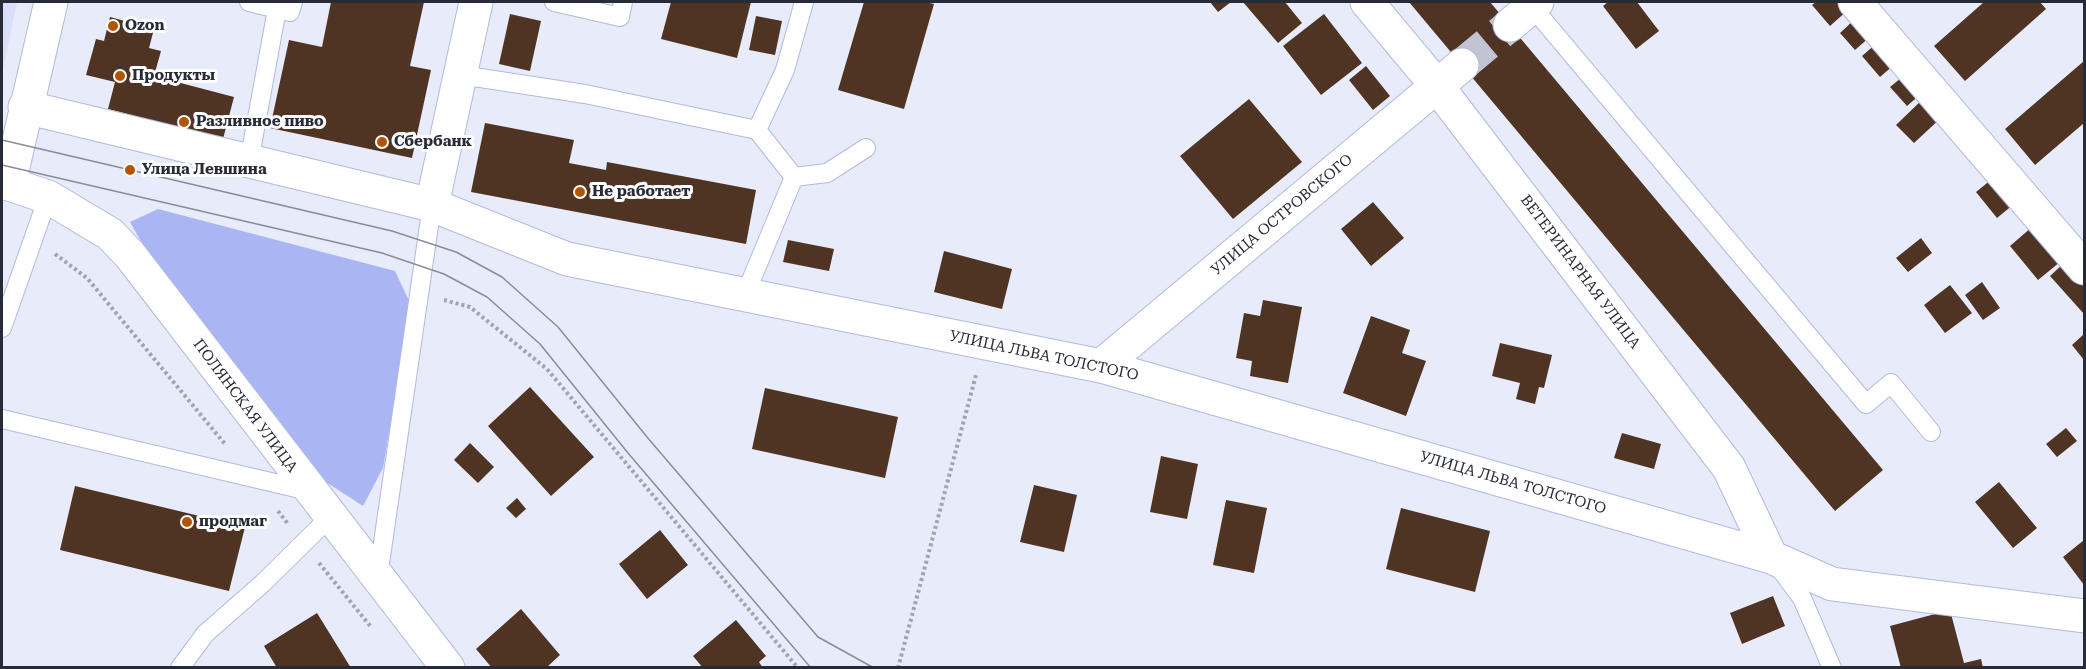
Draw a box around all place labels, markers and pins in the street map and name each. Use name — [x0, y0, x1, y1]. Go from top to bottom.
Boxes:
place label: Ozon — [125, 17, 165, 35]
marker: Ozon — [106, 19, 120, 33]
place label: Продукты — [132, 67, 215, 85]
marker: Продукты — [113, 69, 127, 83]
place label: Разливное пиво — [196, 113, 324, 131]
marker: Разливное пиво — [177, 115, 191, 129]
place label: Сбербанк — [394, 133, 472, 151]
marker: Сбербанк — [375, 135, 389, 149]
place label: Улица Левшина — [142, 161, 267, 179]
marker: Улица Левшина — [123, 163, 137, 177]
place label: Не работает — [592, 183, 690, 201]
marker: Не работает — [573, 185, 587, 199]
place label: продмаг — [199, 513, 267, 531]
marker: продмаг — [180, 515, 194, 529]

